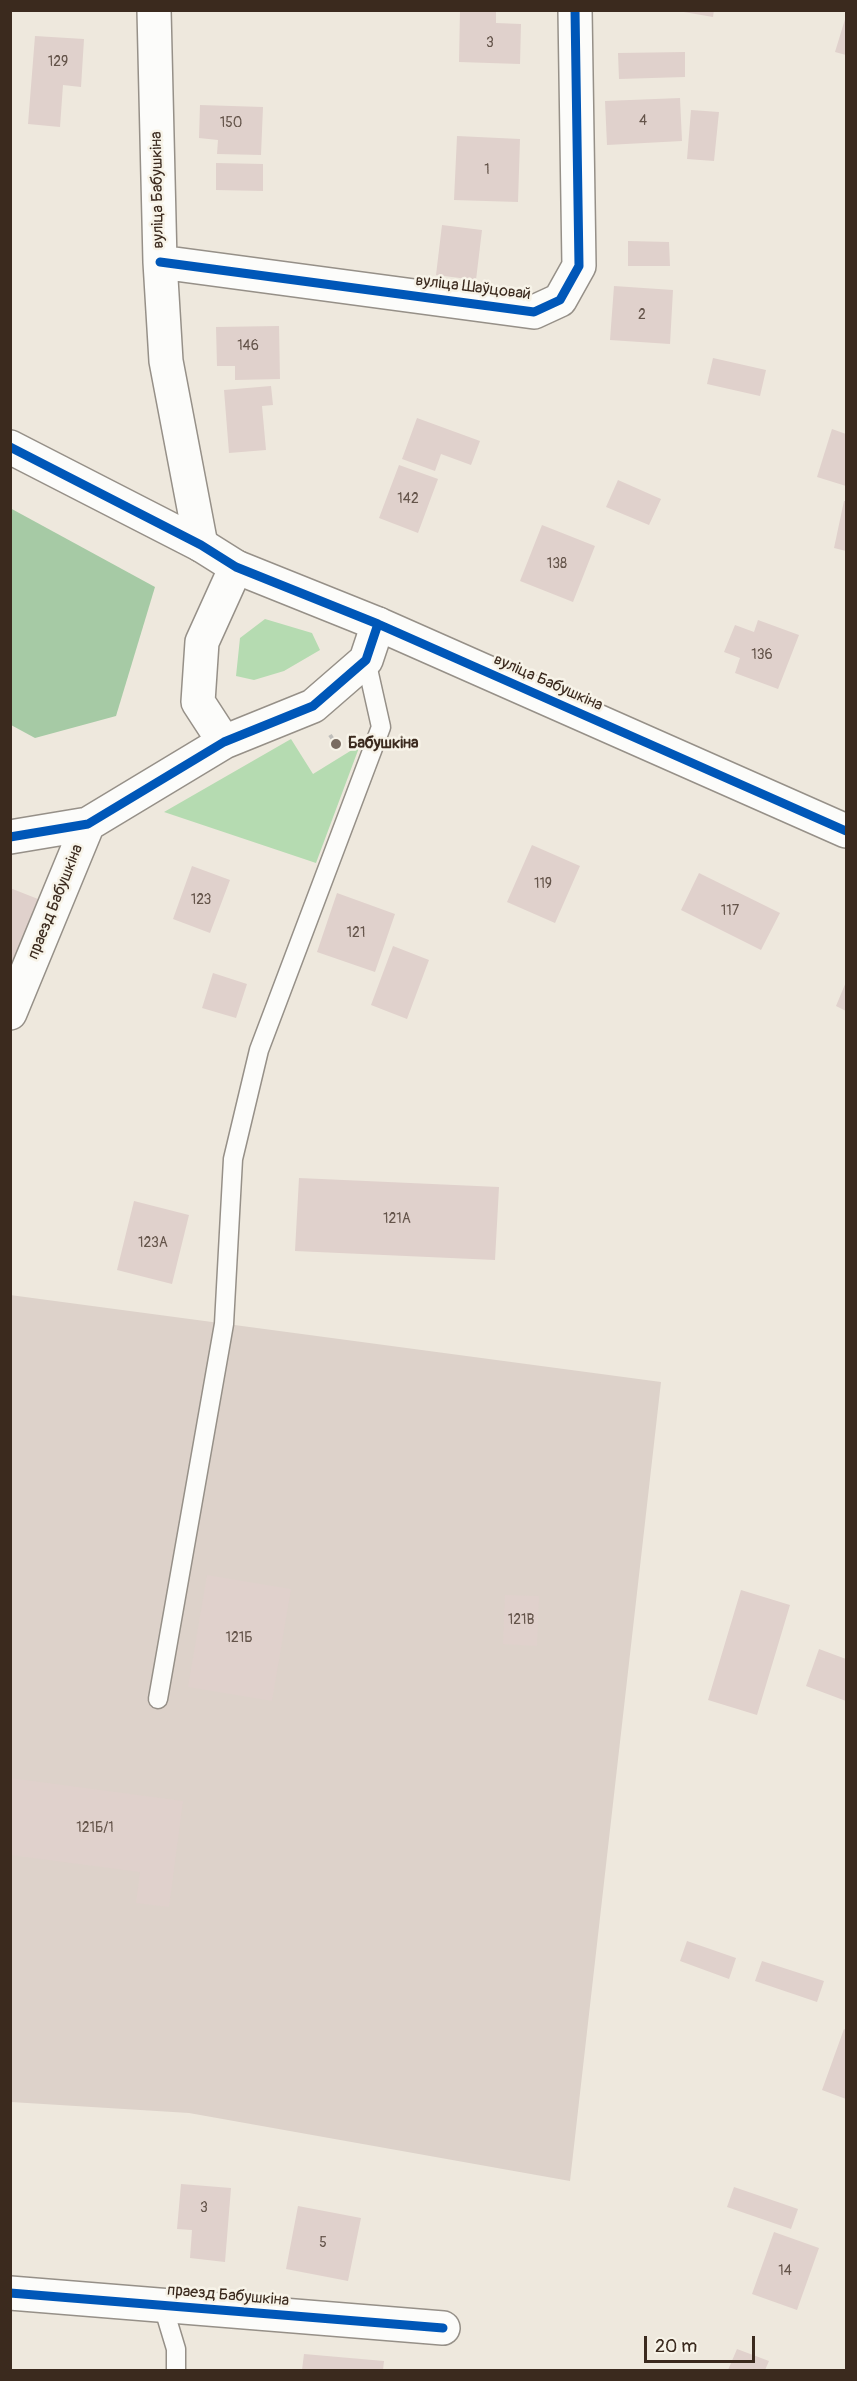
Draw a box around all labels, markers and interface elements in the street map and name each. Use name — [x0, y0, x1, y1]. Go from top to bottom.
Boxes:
house number: 3 — [486, 35, 494, 51]
house number: 129 — [48, 54, 68, 70]
house number: 4 — [639, 113, 647, 129]
house number: 150 — [220, 115, 242, 131]
street label: вуліца Бабушкіна — [147, 131, 169, 249]
house number: 1 — [484, 162, 490, 178]
street label: вуліца Шаўцовай — [414, 271, 532, 305]
house number: 2 — [638, 307, 646, 323]
house number: 146 — [237, 338, 259, 354]
house number: 142 — [397, 491, 419, 507]
house number: 138 — [547, 556, 567, 572]
house number: 136 — [751, 647, 773, 663]
street label: вуліца Бабушкіна — [490, 650, 606, 716]
place label: Бабушкіна — [348, 734, 418, 754]
marker: Бабушкіна — [329, 737, 343, 751]
street label: праезд Бабушкіна — [24, 842, 88, 962]
house number: 119 — [534, 876, 552, 892]
house number: 123 — [191, 892, 211, 908]
house number: 117 — [721, 903, 739, 919]
house number: 121 — [347, 925, 365, 941]
house number: 121А — [383, 1211, 411, 1227]
house number: 123А — [138, 1235, 168, 1251]
house number: 121В — [508, 1612, 534, 1628]
house number: 121Б — [225, 1630, 253, 1646]
house number: 121Б/1 — [76, 1820, 114, 1836]
house number: 3 — [200, 2200, 208, 2216]
house number: 5 — [319, 2235, 327, 2251]
house number: 14 — [778, 2263, 792, 2279]
street label: праезд Бабушкіна — [166, 2281, 290, 2311]
scale bar — [647, 2324, 758, 2362]
text: 20 m — [655, 2335, 697, 2358]

